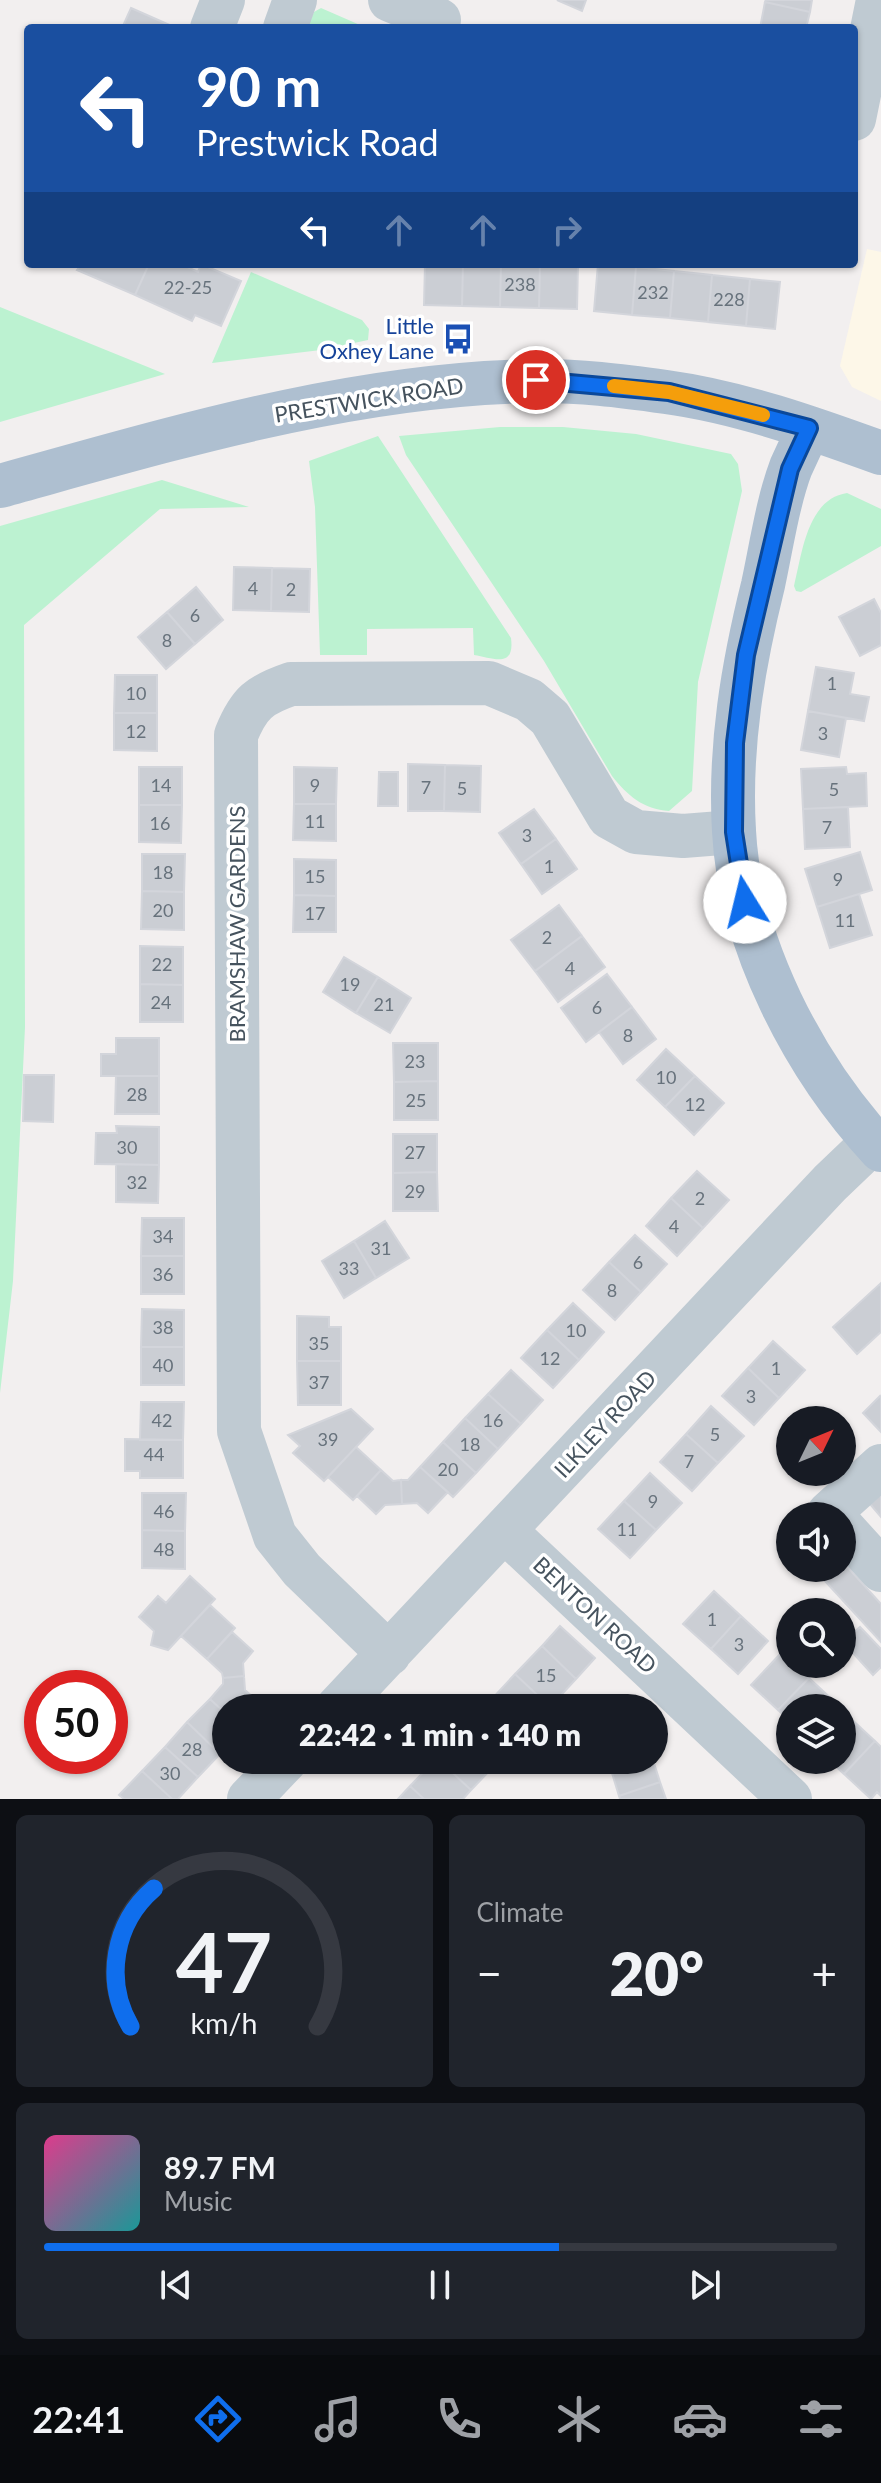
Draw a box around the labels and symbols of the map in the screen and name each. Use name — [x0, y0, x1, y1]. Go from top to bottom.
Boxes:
house number: 238 — [504, 273, 536, 295]
house number: 22-25 — [164, 276, 212, 298]
house number: 232 — [637, 281, 669, 303]
house number: 228 — [713, 288, 745, 310]
place label: Little Oxhey Lane — [320, 312, 434, 364]
bus stop icon: Little Oxhey Lane — [441, 322, 475, 356]
pin — [502, 346, 570, 414]
street label: PRESTWICK ROAD — [273, 371, 465, 428]
house number: 4 — [248, 577, 258, 599]
house number: 2 — [286, 578, 296, 600]
house number: 6 — [190, 604, 200, 626]
house number: 8 — [162, 629, 172, 651]
house number: 1 — [827, 672, 837, 694]
house number: 10 — [126, 682, 146, 704]
house number: 12 — [126, 720, 146, 742]
house number: 3 — [818, 722, 828, 744]
house number: 14 — [151, 774, 171, 796]
house number: 9 — [310, 774, 320, 796]
house number: 7 — [421, 776, 431, 798]
house number: 5 — [457, 777, 467, 799]
house number: 5 — [829, 778, 839, 800]
street label: BRAMSHAW GARDENS — [223, 806, 250, 1042]
house number: 11 — [305, 810, 325, 832]
house number: 16 — [150, 812, 170, 834]
house number: 7 — [822, 816, 832, 838]
house number: 3 — [522, 824, 532, 846]
house number: 1 — [544, 855, 554, 877]
position arrow — [703, 860, 787, 944]
house number: 18 — [153, 861, 173, 883]
house number: 15 — [305, 865, 325, 887]
house number: 9 — [833, 868, 843, 890]
house number: 20 — [153, 899, 173, 921]
house number: 17 — [305, 902, 325, 924]
house number: 11 — [835, 909, 855, 931]
house number: 2 — [542, 926, 552, 948]
house number: 22 — [152, 953, 172, 975]
house number: 4 — [565, 957, 575, 979]
house number: 19 — [340, 973, 360, 995]
house number: 24 — [151, 991, 171, 1013]
house number: 21 — [374, 993, 394, 1015]
house number: 6 — [592, 996, 602, 1018]
house number: 8 — [623, 1024, 633, 1046]
house number: 23 — [405, 1050, 425, 1072]
house number: 10 — [656, 1066, 676, 1088]
house number: 28 — [127, 1083, 147, 1105]
house number: 25 — [406, 1089, 426, 1111]
house number: 12 — [685, 1093, 705, 1115]
house number: 30 — [117, 1136, 137, 1158]
house number: 27 — [405, 1141, 425, 1163]
house number: 32 — [127, 1171, 147, 1193]
house number: 29 — [405, 1180, 425, 1202]
house number: 2 — [695, 1187, 705, 1209]
house number: 4 — [669, 1215, 679, 1237]
house number: 34 — [153, 1225, 173, 1247]
house number: 31 — [371, 1237, 391, 1259]
house number: 6 — [633, 1251, 643, 1273]
house number: 33 — [339, 1257, 359, 1279]
house number: 36 — [153, 1263, 173, 1285]
house number: 8 — [607, 1279, 617, 1301]
house number: 38 — [153, 1316, 173, 1338]
house number: 10 — [566, 1319, 586, 1341]
house number: 35 — [309, 1332, 329, 1354]
house number: 12 — [540, 1347, 560, 1369]
house number: 40 — [153, 1354, 173, 1376]
house number: 1 — [771, 1357, 781, 1379]
street label: ILKLEY ROAD — [548, 1364, 661, 1483]
house number: 37 — [309, 1371, 329, 1393]
house number: 3 — [746, 1385, 756, 1407]
north arrow — [776, 1406, 856, 1486]
house number: 42 — [152, 1409, 172, 1431]
house number: 16 — [483, 1409, 503, 1431]
house number: 5 — [710, 1423, 720, 1445]
house number: 39 — [318, 1428, 338, 1450]
house number: 18 — [460, 1433, 480, 1455]
house number: 44 — [144, 1443, 164, 1465]
house number: 7 — [684, 1450, 694, 1472]
house number: 20 — [438, 1458, 458, 1480]
house number: 9 — [648, 1490, 658, 1512]
house number: 46 — [154, 1500, 174, 1522]
house number: 11 — [617, 1518, 637, 1540]
house number: 48 — [154, 1538, 174, 1560]
street label: BENTON ROAD — [528, 1551, 663, 1679]
house number: 1 — [707, 1608, 717, 1630]
house number: 3 — [734, 1633, 744, 1655]
house number: 15 — [536, 1664, 556, 1686]
speed limit sign: 50 — [24, 1670, 128, 1774]
house number: 28 — [182, 1738, 202, 1760]
house number: 30 — [160, 1762, 180, 1784]

